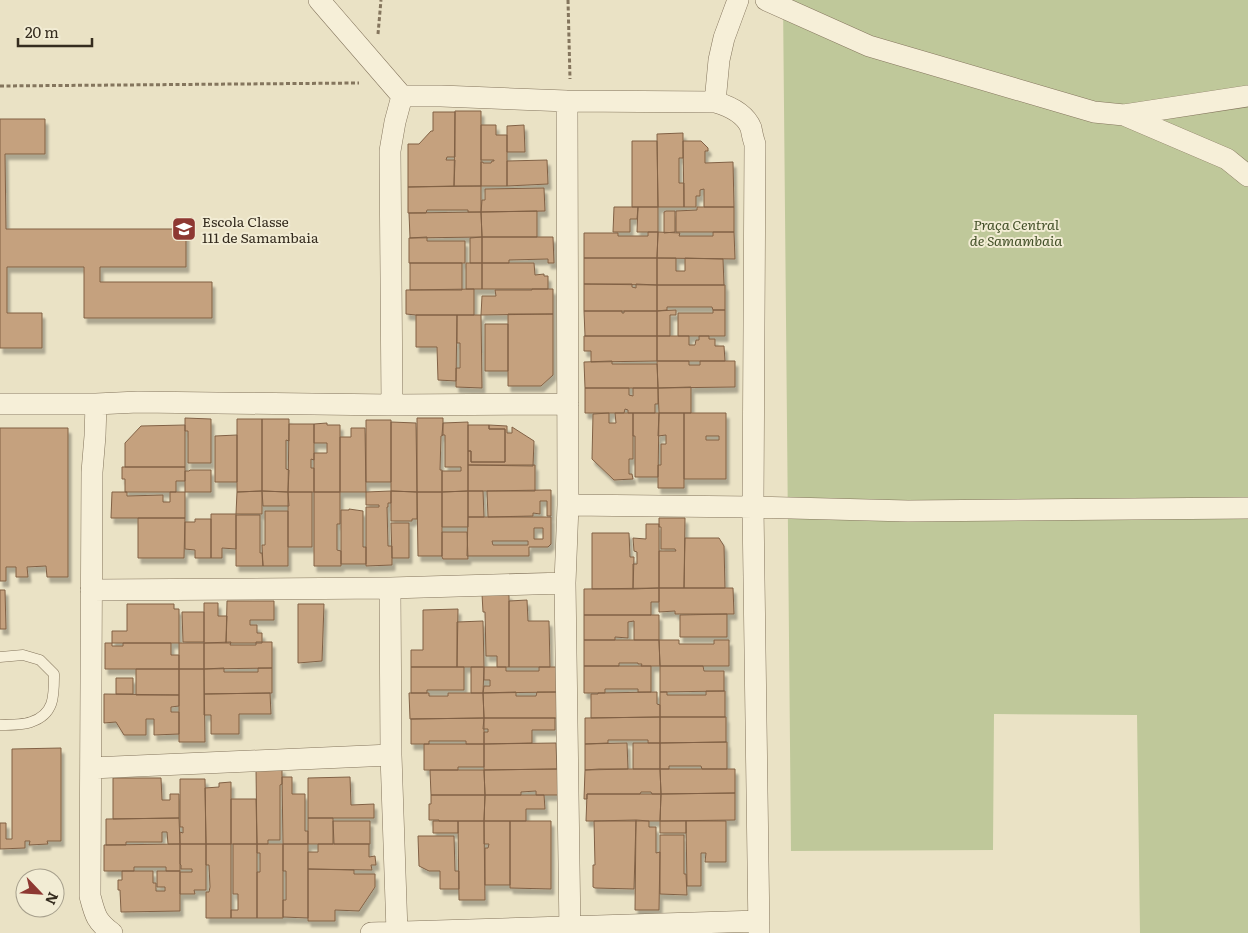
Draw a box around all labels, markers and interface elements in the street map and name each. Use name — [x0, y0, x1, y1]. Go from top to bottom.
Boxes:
scale bar — [18, 15, 91, 47]
text: 20 m — [25, 20, 59, 43]
place label: Escola Classe 111 de Samambaia — [202, 211, 319, 247]
park label: Praça Central de Samambaia — [970, 214, 1062, 250]
school or university icon: Escola Classe 111 de Samambaia — [171, 216, 197, 242]
north arrow — [15, 868, 65, 918]
text: N — [41, 889, 64, 909]

